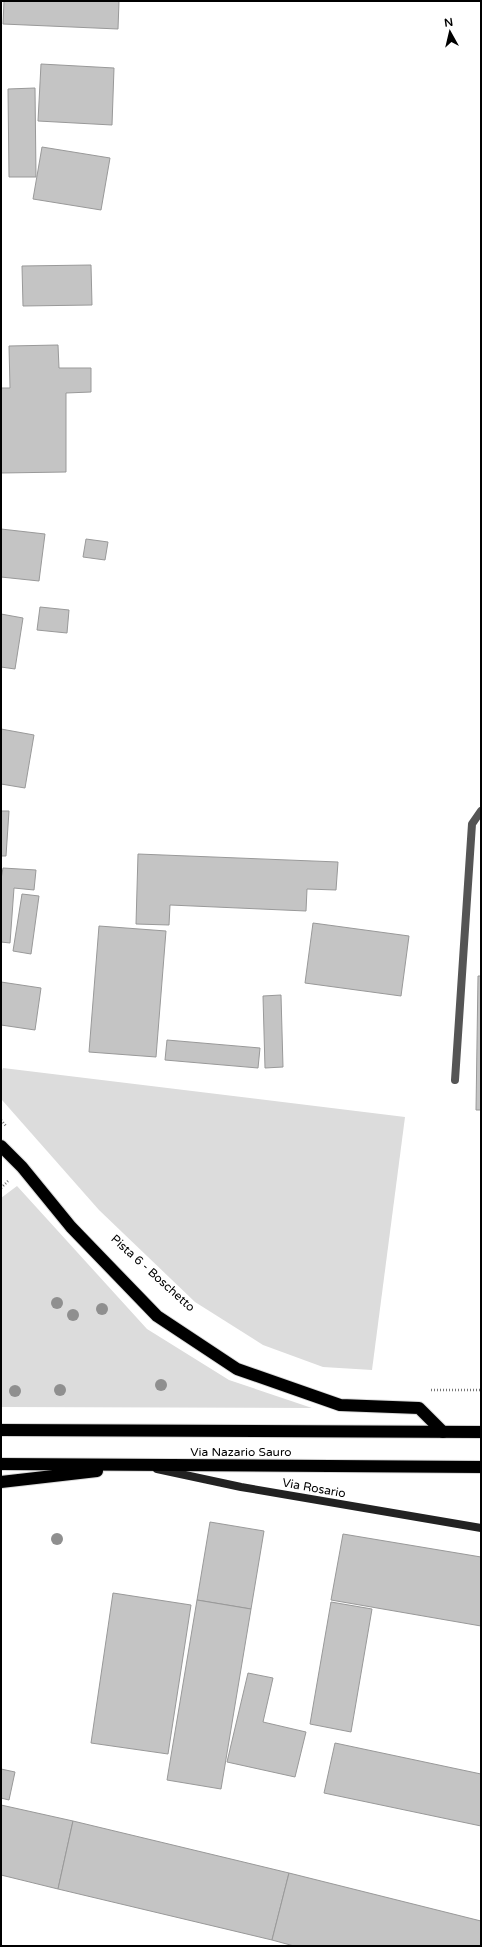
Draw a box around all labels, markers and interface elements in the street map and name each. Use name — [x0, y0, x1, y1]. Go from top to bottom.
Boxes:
north arrow — [430, 12, 470, 52]
text: N — [443, 16, 454, 30]
street label: Pista 6 - Boschetto — [108, 1232, 198, 1314]
street label: Via Nazario Sauro — [190, 1445, 292, 1459]
street label: Via Rosario — [281, 1476, 347, 1500]

